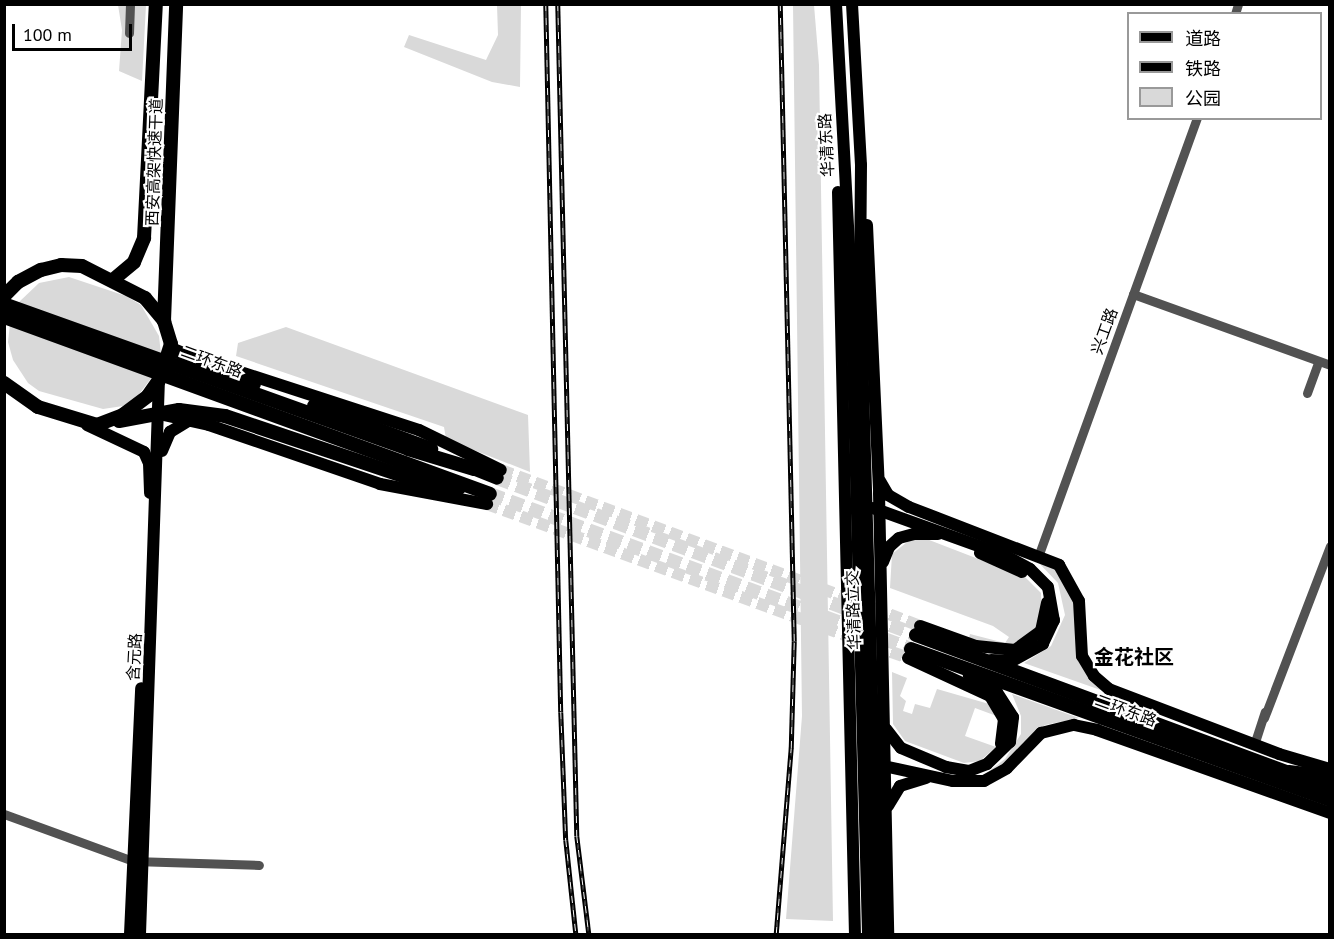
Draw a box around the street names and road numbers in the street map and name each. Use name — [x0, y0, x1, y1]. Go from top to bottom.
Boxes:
street label: 西安高架快速干道 — [142, 98, 166, 226]
street label: 华清东路 — [815, 113, 837, 177]
street label: 兴工路 — [1087, 305, 1121, 357]
street label: 二环东路 — [179, 341, 245, 381]
street label: 华清路立交 — [842, 570, 864, 650]
street label: 含元路 — [123, 633, 145, 681]
street label: 二环东路 — [1093, 690, 1159, 730]

